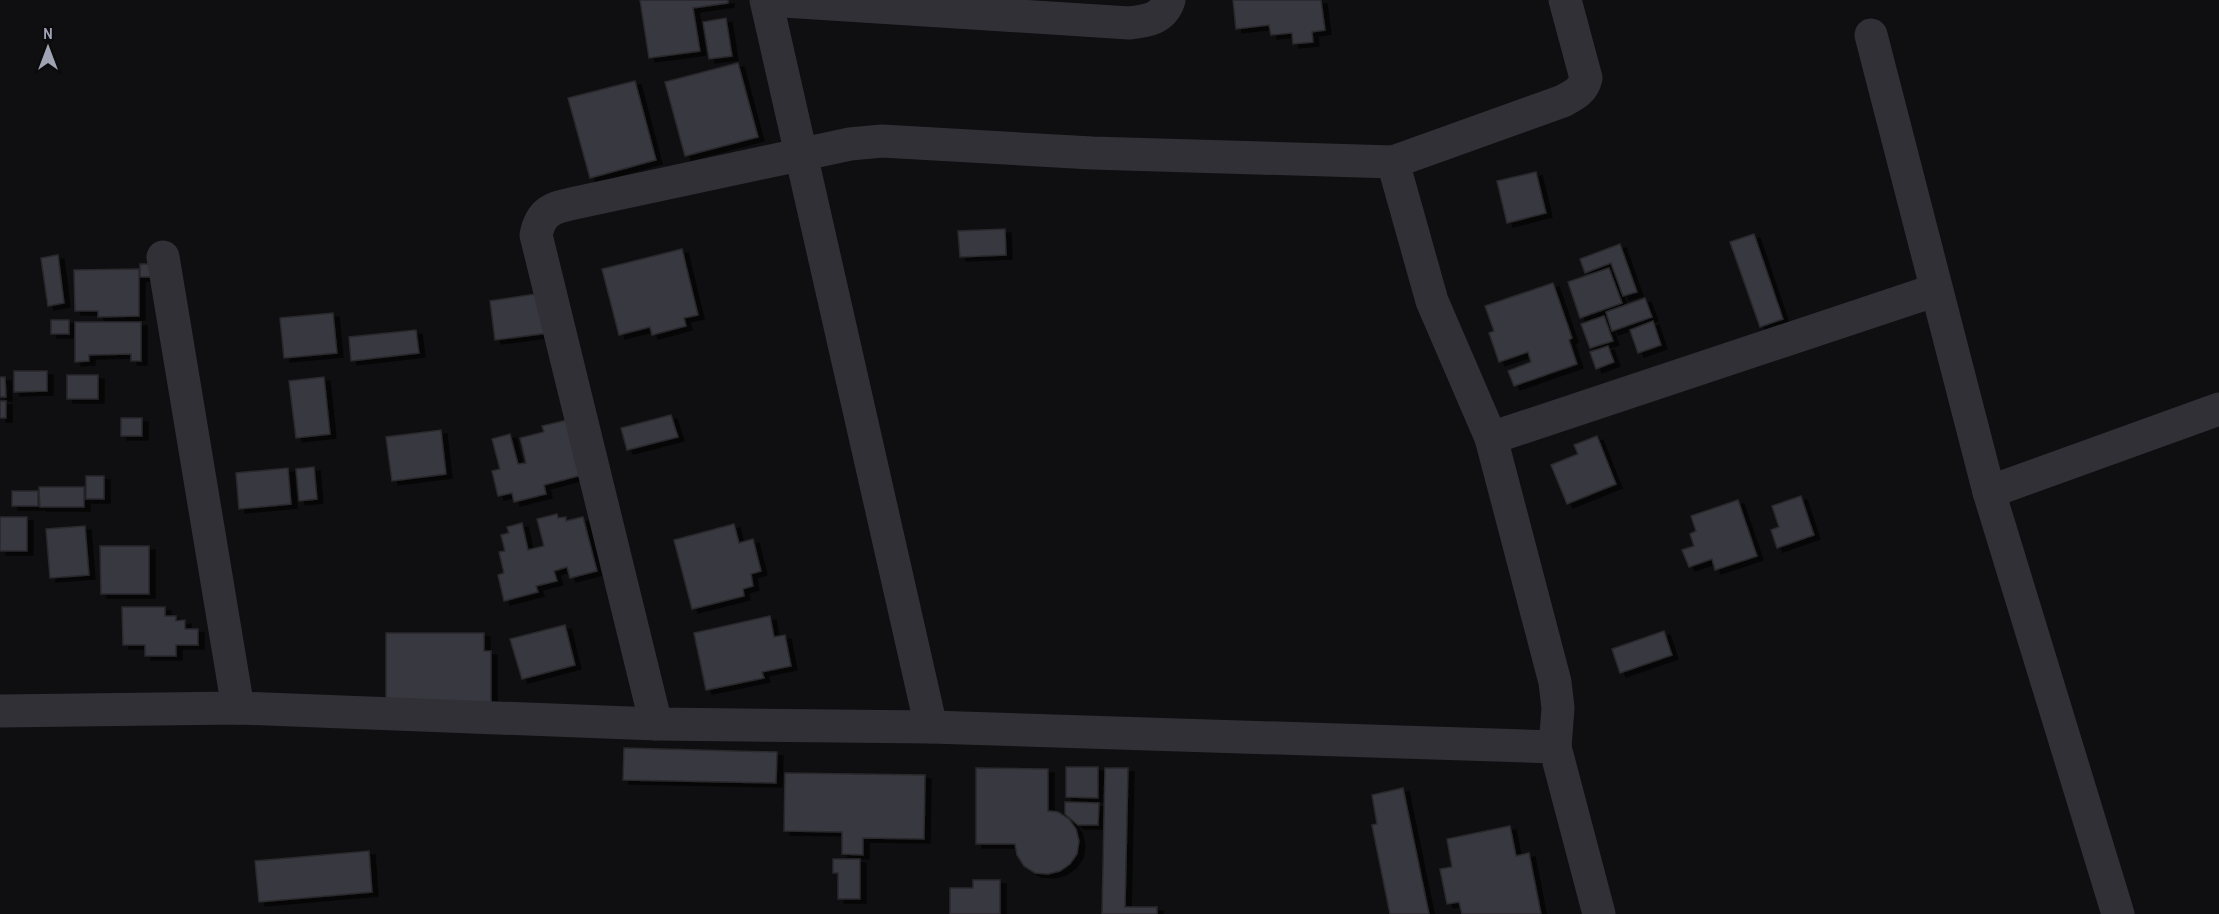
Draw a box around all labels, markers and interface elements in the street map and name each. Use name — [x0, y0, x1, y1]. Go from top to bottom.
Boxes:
north arrow — [18, 18, 78, 78]
text: N — [43, 22, 53, 44]

